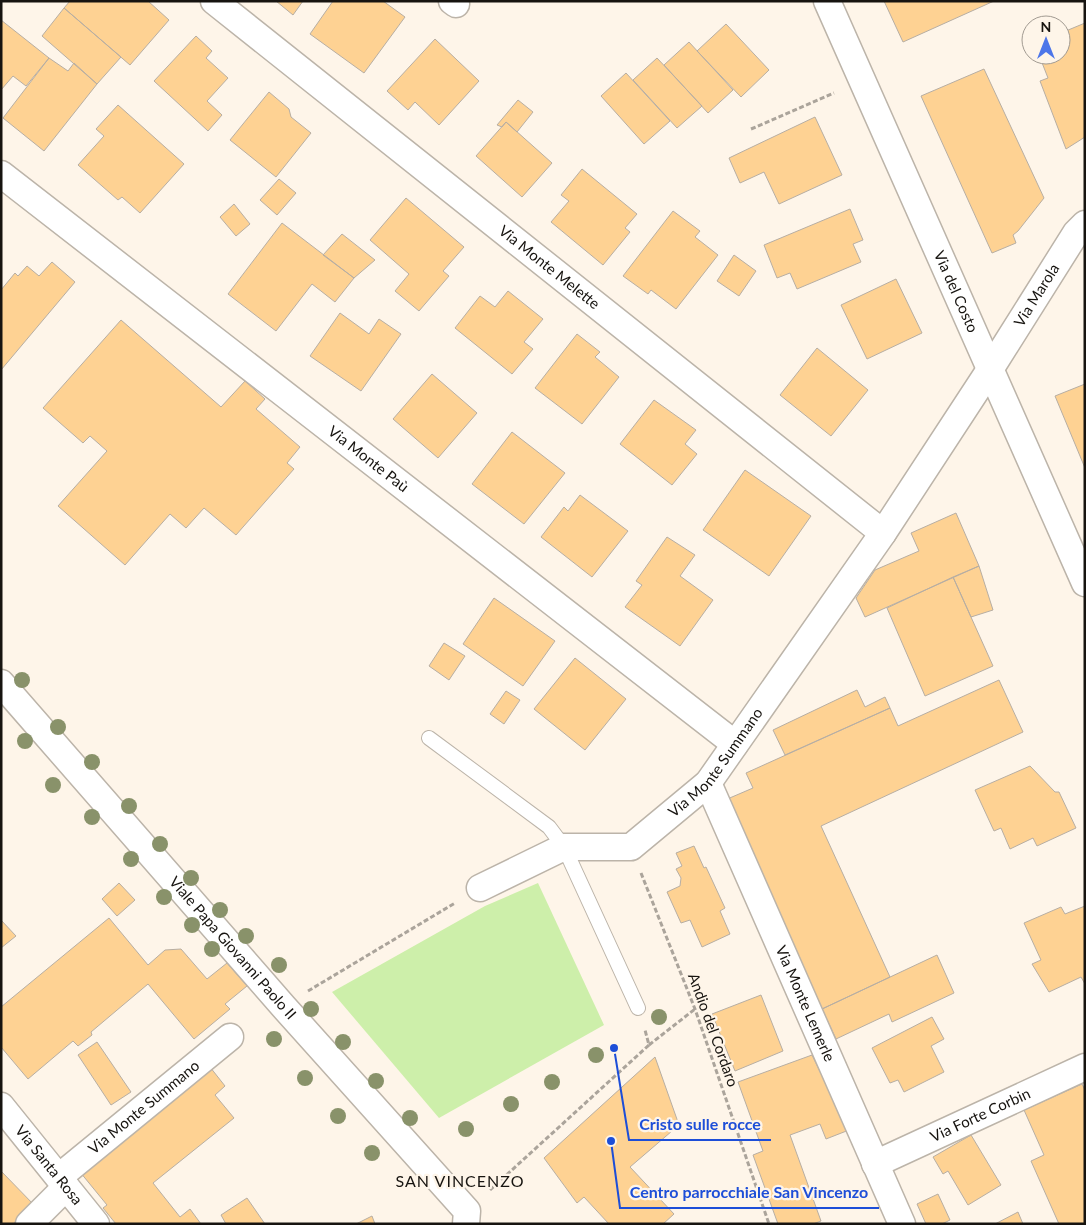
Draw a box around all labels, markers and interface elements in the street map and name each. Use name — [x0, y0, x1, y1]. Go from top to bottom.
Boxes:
north arrow — [1021, 15, 1071, 65]
text: N — [1041, 18, 1051, 35]
street label: Via Monte Melette — [496, 221, 604, 312]
street label: Via del Costo — [931, 248, 983, 335]
street label: Via Marola — [1009, 260, 1063, 329]
street label: Via Monte Paù — [325, 421, 413, 495]
street label: Via Monte Summano — [664, 704, 766, 820]
street label: Viale Papa Giovanni Paolo II — [166, 872, 300, 1023]
street label: Via Monte Lemerle — [773, 942, 839, 1064]
street label: Andio del Cordaro — [685, 970, 743, 1089]
street label: Via Monte Summano — [84, 1056, 203, 1157]
street label: Via Forte Corbin — [927, 1084, 1033, 1145]
callout: Cristo sulle rocce — [629, 1109, 771, 1140]
text: Cristo sulle rocce — [639, 1114, 761, 1133]
street label: Via Santa Rosa — [12, 1121, 87, 1208]
district label: SAN VINCENZO — [396, 1171, 524, 1190]
callout: Centro parrocchiale San Vincenzo — [620, 1177, 879, 1208]
text: Centro parrocchiale San Vincenzo — [630, 1182, 868, 1201]

